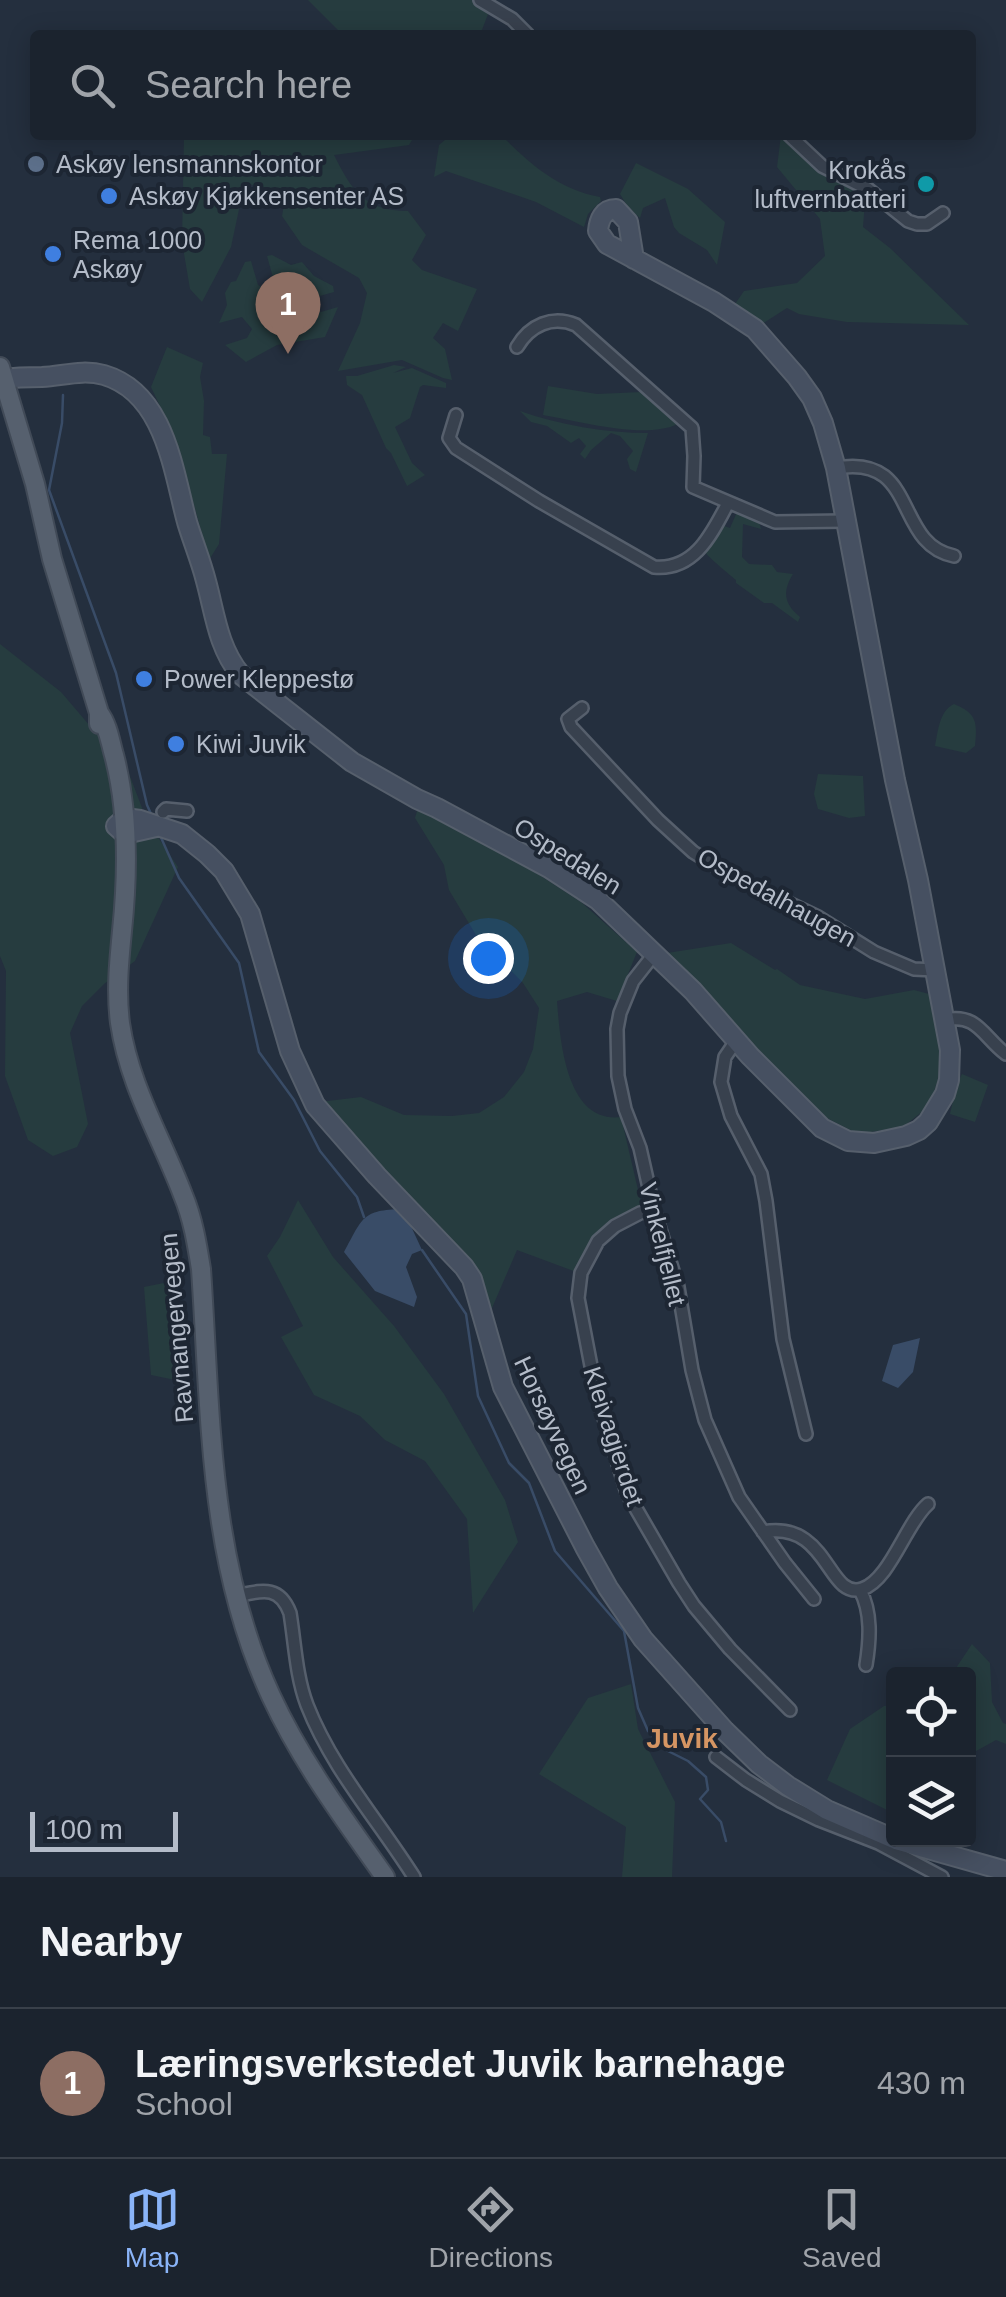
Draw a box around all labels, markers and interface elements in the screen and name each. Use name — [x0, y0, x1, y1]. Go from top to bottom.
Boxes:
search box — [30, 30, 976, 140]
icon: search — [65, 58, 120, 113]
text: Search here — [145, 64, 352, 106]
place label: Askøy lensmannskontor — [56, 150, 323, 178]
marker: Askøy lensmannskontor — [25, 153, 47, 175]
place label: Krokås luftvernbatteri — [755, 156, 906, 213]
marker: Krokås luftvernbatteri — [915, 173, 937, 195]
place label: Askøy Kjøkkensenter AS — [129, 182, 404, 210]
marker: Askøy Kjøkkensenter AS — [98, 185, 120, 207]
place label: Rema 1000 Askøy — [73, 226, 202, 283]
marker: Rema 1000 Askøy — [42, 243, 64, 265]
pin: 1 — [256, 272, 320, 354]
place label: Power Kleppestø — [164, 665, 354, 693]
marker: Power Kleppestø — [133, 668, 155, 690]
place label: Kiwi Juvik — [196, 730, 306, 758]
marker: Kiwi Juvik — [165, 733, 187, 755]
street label: Ospedalen — [509, 812, 627, 900]
street label: Ospedalhaugen — [693, 842, 861, 952]
your location — [463, 933, 514, 984]
street label: Vinkelfjellet — [634, 1179, 692, 1309]
street label: Ravnangervegen — [154, 1232, 198, 1424]
street label: Horsøyvegen — [509, 1352, 597, 1498]
street label: Kleivagjerdet — [578, 1363, 650, 1509]
map controls — [886, 1667, 976, 1847]
button: locate — [886, 1667, 976, 1757]
district label: Juvik — [646, 1723, 718, 1754]
button: layers — [886, 1757, 976, 1847]
scale bar — [30, 1807, 178, 1852]
text: 100 m — [45, 1814, 123, 1845]
text: Nearby — [40, 1918, 182, 1965]
text: Læringsverkstedet Juvik barnehage — [135, 2043, 785, 2085]
text: 1 — [64, 2065, 81, 2101]
text: 430 m — [877, 2065, 966, 2101]
text: School — [135, 2086, 233, 2122]
tab: Map — [125, 2182, 180, 2274]
tab: Directions — [429, 2182, 553, 2274]
tab: Saved — [802, 2182, 881, 2274]

